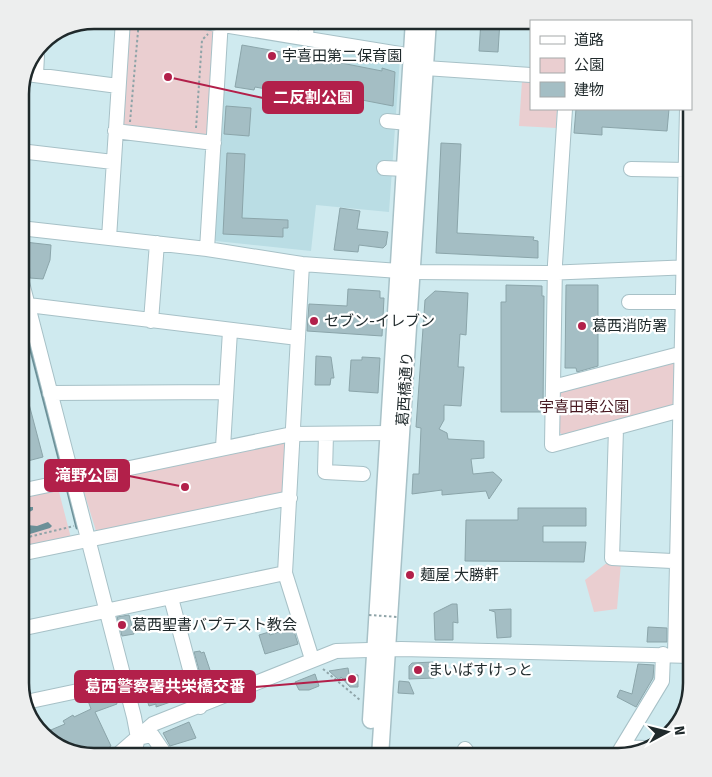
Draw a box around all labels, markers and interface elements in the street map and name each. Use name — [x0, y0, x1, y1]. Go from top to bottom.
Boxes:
legend — [530, 20, 692, 110]
text: 道路 — [574, 31, 604, 49]
place label: 宇喜田第二保育園 — [282, 47, 402, 65]
marker: 宇喜田第二保育園 — [266, 50, 278, 62]
text: 公園 — [574, 56, 604, 74]
text: 建物 — [574, 81, 604, 99]
callout: 二反割公園 — [263, 82, 363, 113]
text: 二反割公園 — [273, 88, 353, 107]
place label: セブン-イレブン — [324, 312, 435, 330]
marker: セブン-イレブン — [308, 315, 320, 327]
place label: 葛西消防署 — [592, 317, 667, 335]
marker: 葛西消防署 — [576, 320, 588, 332]
street label: 葛西橋通り — [393, 351, 417, 427]
park label: 宇喜田東公園 — [539, 398, 629, 416]
callout: 滝野公園 — [45, 460, 129, 491]
text: 滝野公園 — [55, 466, 119, 485]
place label: 麺屋 大勝軒 — [420, 566, 499, 584]
marker: 麺屋 大勝軒 — [404, 569, 416, 581]
place label: 葛西聖書バプテスト教会 — [132, 616, 297, 634]
marker: 葛西聖書バプテスト教会 — [116, 619, 128, 631]
place label: まいばすけっと — [428, 661, 533, 679]
marker: まいばすけっと — [412, 664, 424, 676]
callout: 葛西警察署共栄橋交番 — [75, 671, 255, 702]
text: 葛西警察署共栄橋交番 — [85, 677, 245, 696]
north arrow — [642, 707, 692, 757]
text: N — [670, 725, 688, 736]

